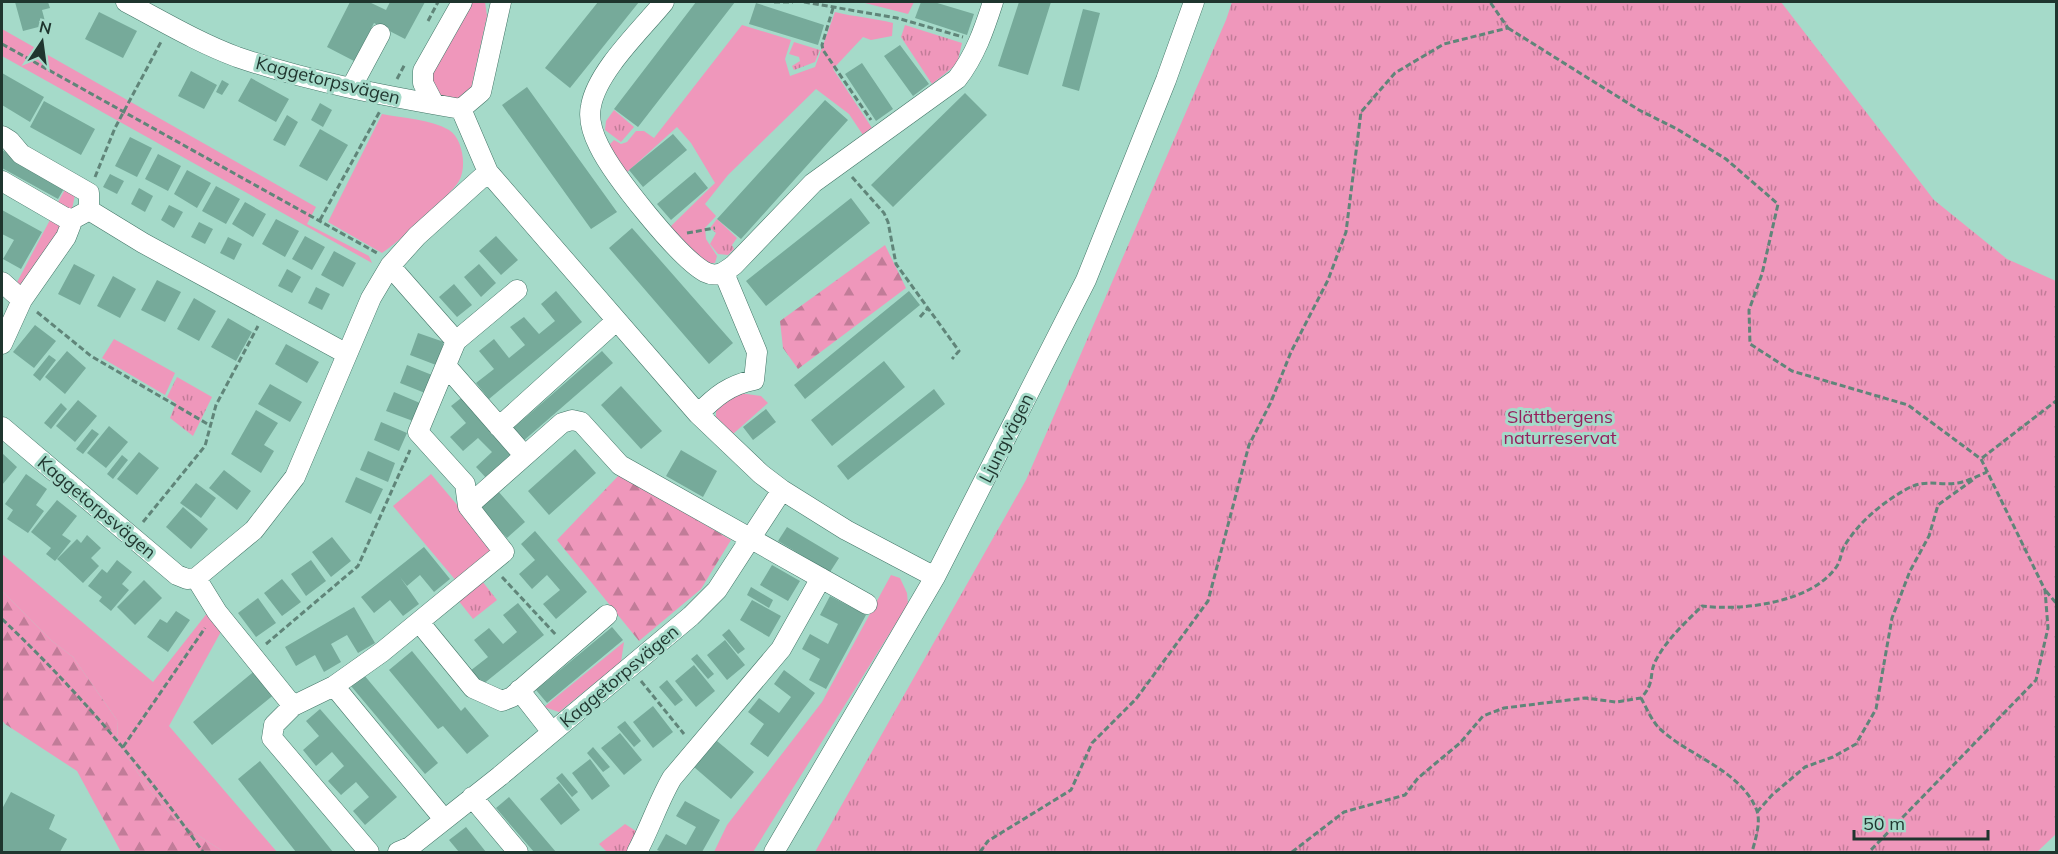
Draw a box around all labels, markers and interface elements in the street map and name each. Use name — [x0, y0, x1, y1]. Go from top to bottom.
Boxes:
north arrow — [12, 12, 72, 72]
text: N — [37, 16, 54, 38]
street label: Kaggetorpsvägen — [253, 51, 403, 109]
street label: Ljungvägen — [974, 389, 1038, 487]
park label: Slättbergens naturreservat — [1503, 405, 1617, 449]
street label: Kaggetorpsvägen — [33, 451, 161, 563]
street label: Kaggetorpsvägen — [555, 620, 683, 732]
scale bar — [1854, 803, 1988, 841]
text: 50 m — [1863, 812, 1905, 835]

